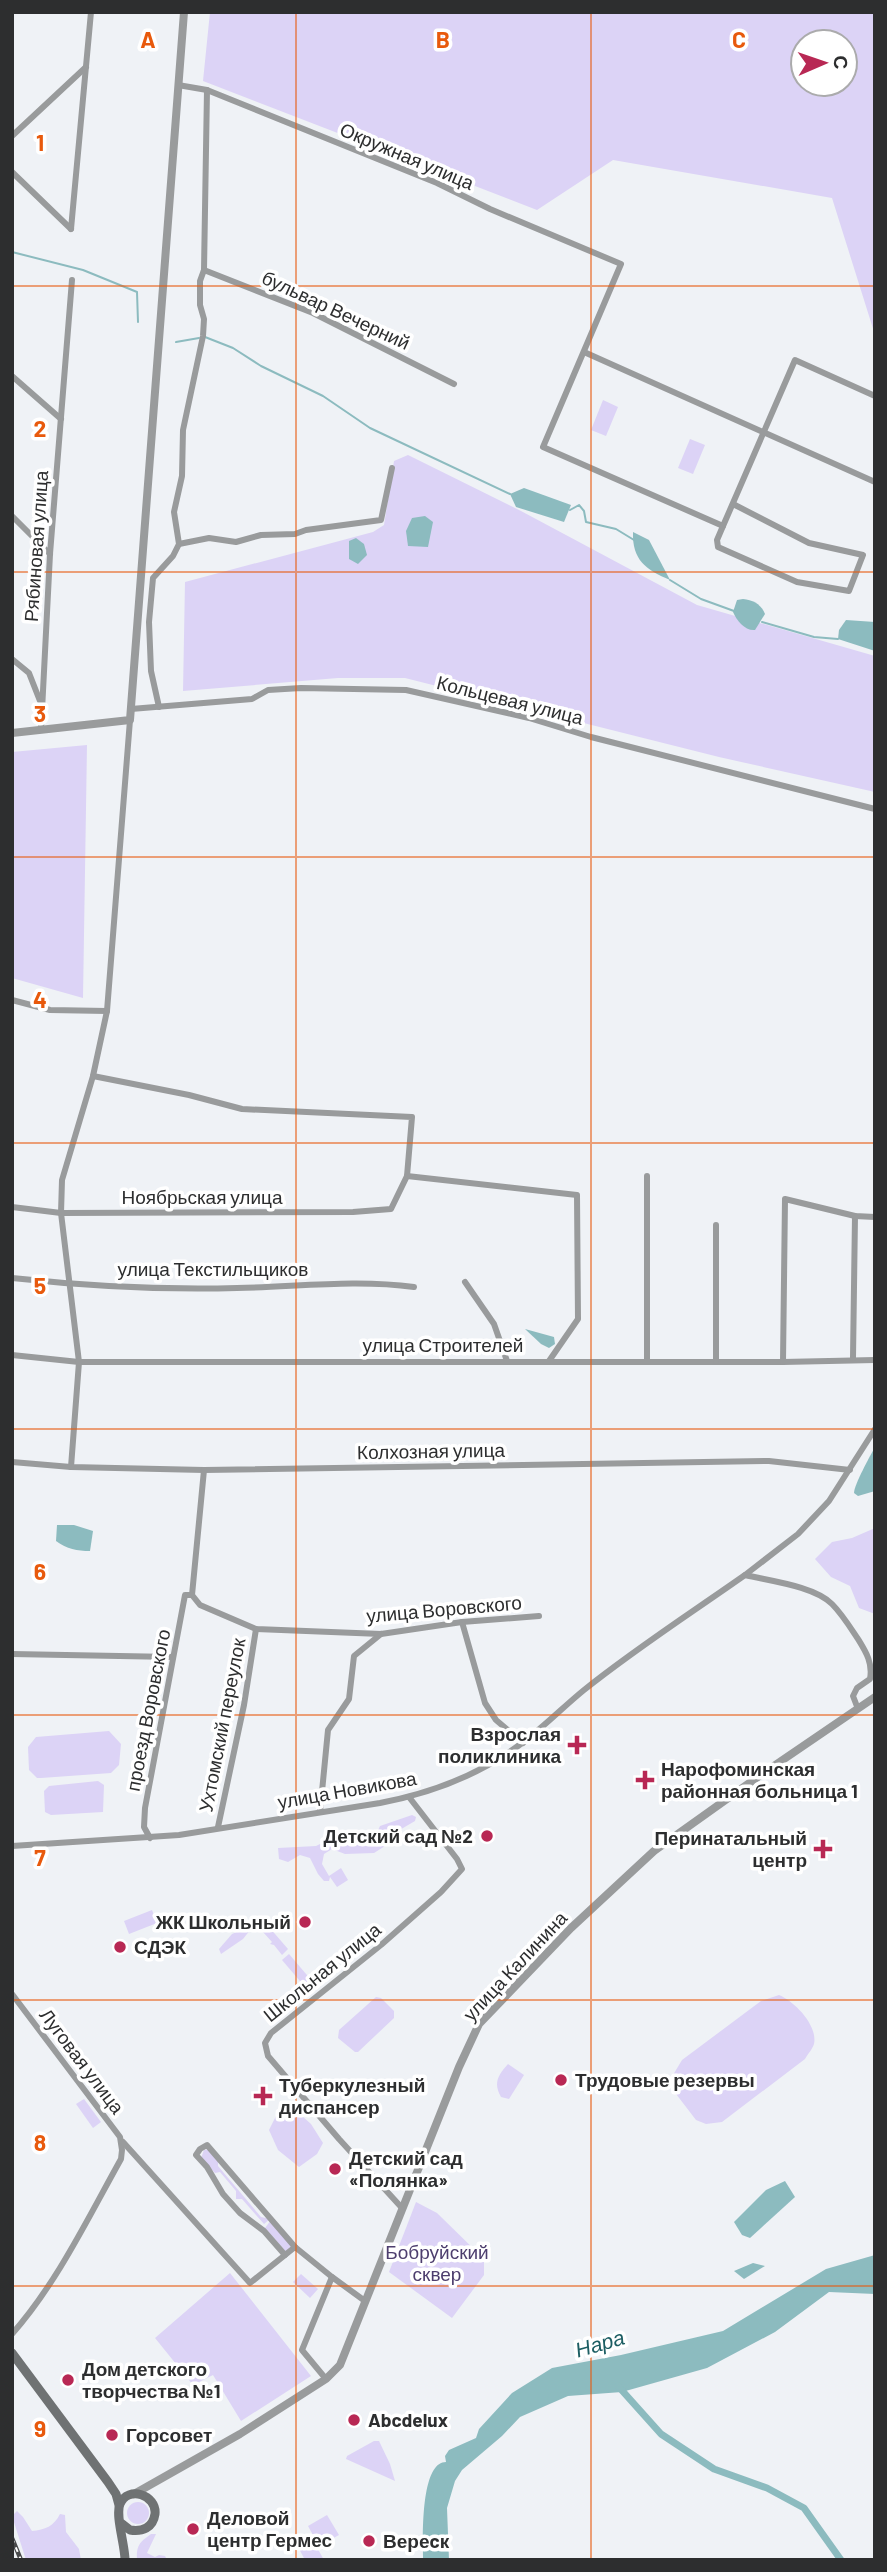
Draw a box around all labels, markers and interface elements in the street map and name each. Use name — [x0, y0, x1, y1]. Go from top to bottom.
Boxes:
text: A — [140, 25, 156, 53]
text: B — [436, 25, 450, 53]
text: C — [732, 25, 746, 53]
north arrow — [789, 28, 859, 98]
text: С — [830, 55, 853, 70]
street label: Окружная улица — [337, 117, 478, 194]
text: 1 — [36, 128, 44, 156]
street label: бульвар Вечерний — [259, 265, 414, 354]
text: 2 — [34, 414, 46, 442]
street label: Рябиновая улица — [19, 469, 52, 622]
street label: Кольцевая улица — [434, 670, 586, 729]
text: 3 — [34, 699, 46, 727]
text: 4 — [33, 985, 47, 1013]
street label: Ноябрьская улица — [121, 1185, 283, 1208]
street label: улица Текстильщиков — [118, 1257, 308, 1280]
text: 5 — [34, 1271, 46, 1299]
street label: улица Строителей — [363, 1333, 523, 1356]
street label: Колхозная улица — [357, 1438, 506, 1463]
text: 6 — [34, 1557, 46, 1585]
street label: улица Воровского — [365, 1590, 523, 1627]
street label: проезд Воровского — [121, 1627, 175, 1793]
street label: Ухтомский переулок — [193, 1635, 250, 1814]
place label: Взрослая поликлиника — [438, 1722, 561, 1767]
marker: Взрослая поликлиника — [567, 1735, 587, 1755]
place label: Нарофоминская районная больница 1 — [661, 1757, 858, 1802]
street label: улица Новикова — [276, 1766, 419, 1813]
marker: Нарофоминская районная больница 1 — [635, 1770, 655, 1790]
place label: Детский сад №2 — [324, 1824, 473, 1847]
place label: Перинатальный центр — [654, 1826, 807, 1871]
marker: Детский сад №2 — [479, 1828, 495, 1844]
marker: Перинатальный центр — [813, 1839, 833, 1859]
text: 7 — [34, 1843, 46, 1871]
street label: улица Калинина — [458, 1906, 572, 2025]
place label: ЖК Школьный — [155, 1910, 291, 1933]
marker: ЖК Школьный — [297, 1914, 313, 1930]
street label: Школьная улица — [258, 1917, 385, 2026]
place label: СДЭК — [134, 1935, 187, 1958]
marker: СДЭК — [112, 1939, 128, 1955]
street label: Луговая улица — [35, 2003, 130, 2118]
place label: Трудовые резервы — [575, 2068, 755, 2091]
marker: Трудовые резервы — [553, 2072, 569, 2088]
place label: Туберкулезный диспансер — [279, 2073, 425, 2118]
marker: Туберкулезный диспансер — [253, 2086, 273, 2106]
text: 8 — [34, 2128, 46, 2156]
place label: Детский сад «Полянка» — [349, 2146, 463, 2191]
marker: Детский сад «Полянка» — [327, 2161, 343, 2177]
park label: Бобруйский сквер — [385, 2240, 489, 2285]
water label: Нара — [572, 2324, 627, 2361]
place label: Дом детского творчества №1 — [82, 2357, 220, 2402]
marker: Дом детского творчества №1 — [60, 2372, 76, 2388]
place label: Abcdelux — [368, 2408, 448, 2431]
marker: Abcdelux — [346, 2412, 362, 2428]
text: 9 — [34, 2414, 46, 2442]
place label: Горсовет — [126, 2423, 212, 2446]
marker: Горсовет — [104, 2427, 120, 2443]
place label: Деловой центр Гермес — [207, 2506, 333, 2551]
marker: Деловой центр Гермес — [185, 2521, 201, 2537]
place label: Вереcк — [383, 2529, 450, 2552]
marker: Вереcк — [361, 2533, 377, 2549]

